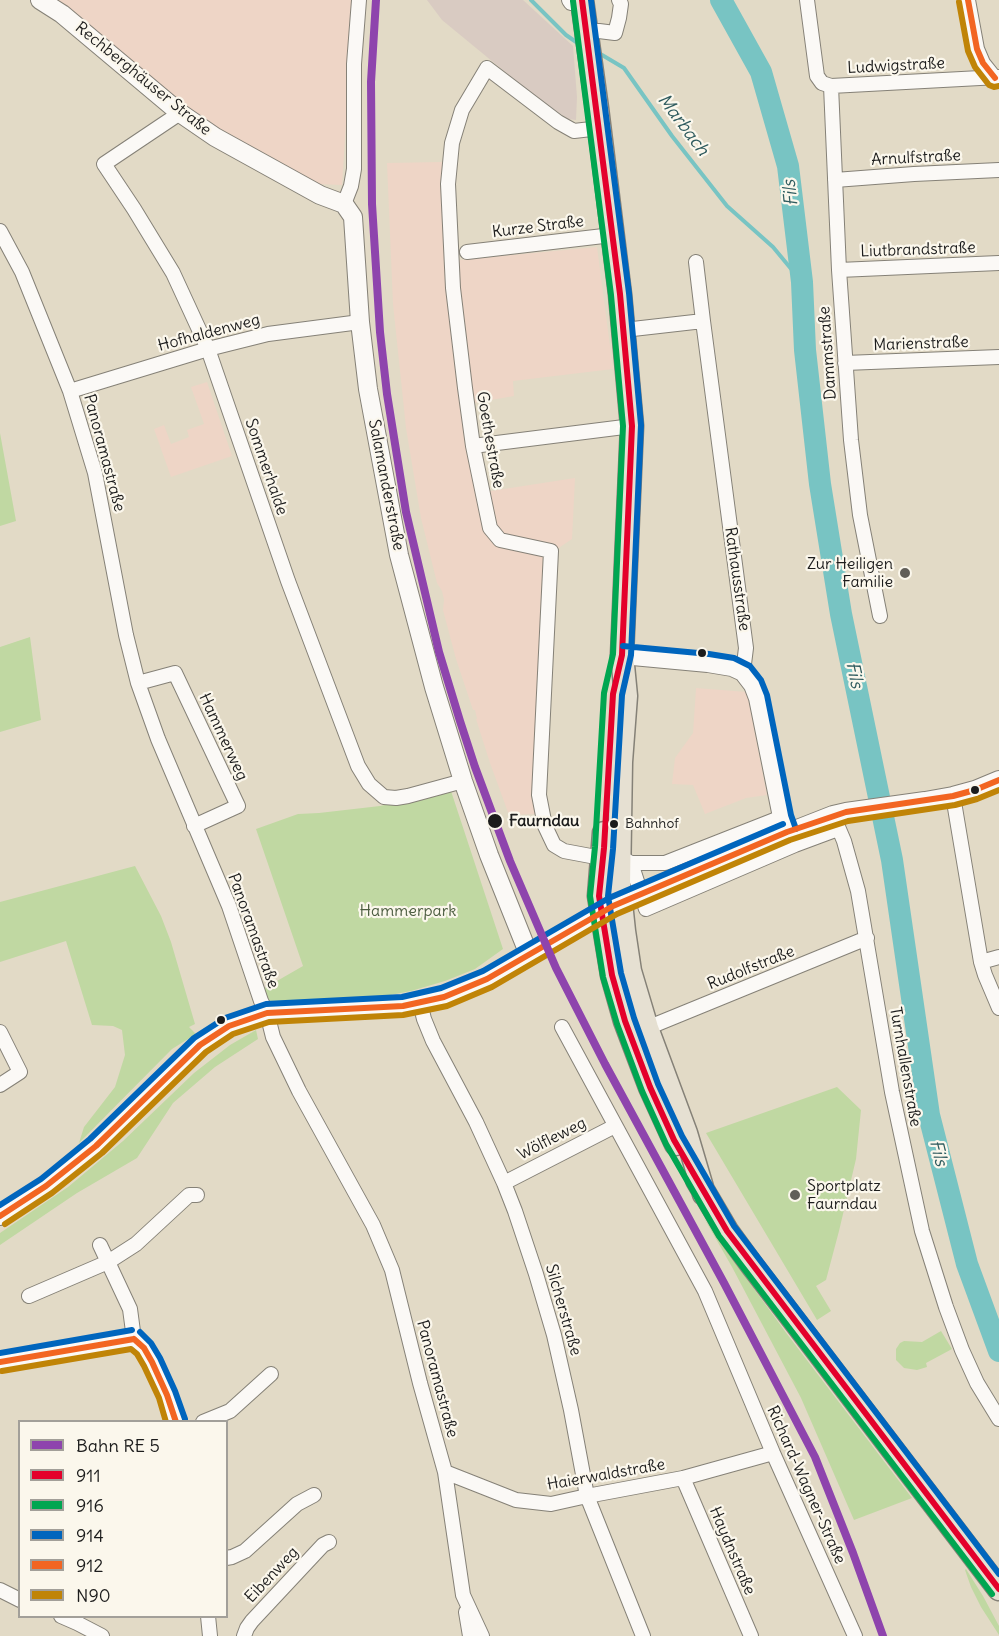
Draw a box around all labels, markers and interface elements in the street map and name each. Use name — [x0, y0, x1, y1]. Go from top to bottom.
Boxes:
street label: Rechberghäuser Straße — [71, 18, 215, 140]
street label: Ludwigstraße — [847, 54, 945, 78]
water label: Marbach — [653, 90, 713, 160]
street label: Arnulfstraße — [871, 146, 961, 170]
water label: Fils — [779, 179, 803, 207]
street label: Kurze Straße — [491, 212, 585, 242]
street label: Liutbrandstraße — [860, 238, 976, 262]
street label: Dammstraße — [815, 305, 841, 401]
street label: Hofhaldenweg — [156, 310, 262, 356]
street label: Marienstraße — [873, 333, 969, 355]
street label: Goethestraße — [472, 390, 508, 490]
street label: Panoramastraße — [79, 392, 129, 514]
street label: Sommerhalde — [240, 416, 292, 518]
street label: Salamanderstraße — [364, 418, 408, 552]
street label: Rathausstraße — [720, 526, 754, 632]
place label: Zur Heiligen Familie — [807, 554, 893, 592]
marker: Zur Heiligen Familie — [898, 566, 912, 580]
unlabelled marker — [696, 647, 708, 659]
water label: Fils — [841, 660, 867, 690]
street label: Hammerweg — [194, 690, 252, 784]
unlabelled marker — [969, 784, 981, 796]
place label: Faurndau — [509, 811, 579, 831]
marker: Faurndau — [486, 812, 504, 830]
place label: Bahnhof — [625, 816, 679, 832]
marker: Bahnhof — [608, 818, 620, 830]
street label: Panoramastraße — [223, 871, 283, 991]
park label: Hammerpark — [360, 901, 456, 921]
street label: Rudolfstraße — [705, 942, 797, 994]
street label: Turnhallenstraße — [885, 1006, 925, 1128]
unlabelled marker — [215, 1014, 227, 1026]
street label: Wölfleweg — [515, 1114, 589, 1164]
water label: Fils — [924, 1138, 952, 1168]
place label: Sportplatz Faurndau — [807, 1176, 881, 1214]
marker: Sportplatz Faurndau — [788, 1188, 802, 1202]
street label: Silcherstraße — [541, 1262, 585, 1358]
street label: Panoramastraße — [412, 1318, 462, 1440]
street label: Richard-Wagner-Straße — [762, 1403, 850, 1567]
legend — [18, 1420, 228, 1618]
text: Bahn RE 5 — [76, 1434, 160, 1457]
street label: Haierwaldstraße — [545, 1455, 667, 1495]
text: 911 — [76, 1464, 101, 1487]
text: 916 — [76, 1494, 104, 1517]
street label: Haydnstraße — [705, 1504, 759, 1598]
text: 914 — [76, 1524, 104, 1547]
street label: Eibenweg — [241, 1543, 303, 1607]
text: 912 — [76, 1554, 103, 1577]
text: N90 — [76, 1584, 111, 1607]

